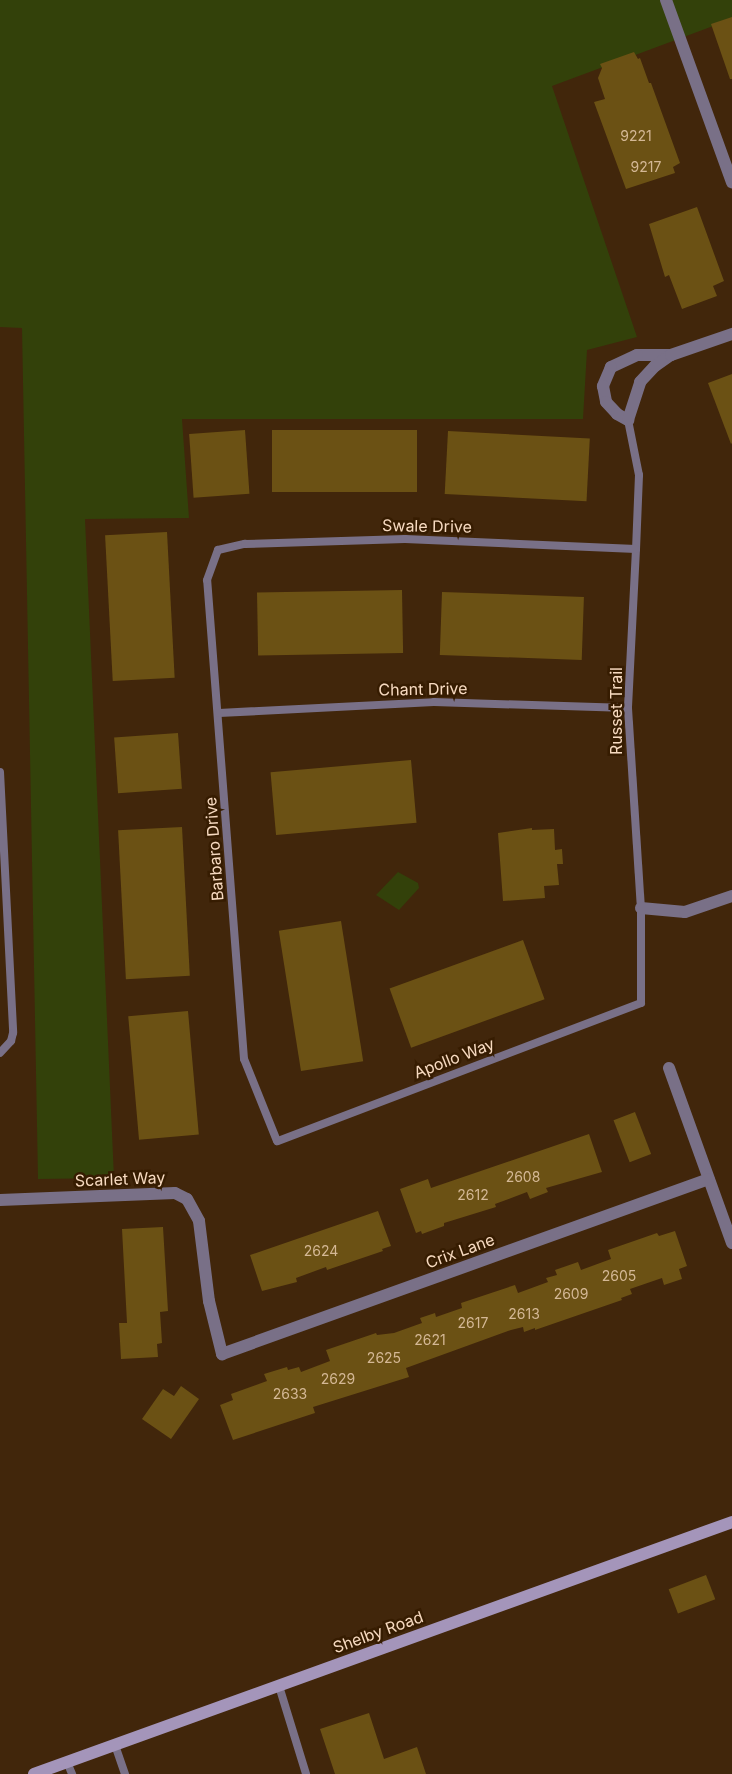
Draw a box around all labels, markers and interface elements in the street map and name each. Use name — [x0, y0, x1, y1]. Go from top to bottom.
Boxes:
house number: 9221 — [620, 128, 652, 144]
house number: 9217 — [631, 159, 661, 175]
street label: Swale Drive — [382, 516, 472, 536]
street label: Russet Trail — [606, 667, 626, 755]
street label: Chant Drive — [378, 679, 468, 699]
street label: Barbaro Drive — [201, 796, 227, 902]
street label: Apollo Way — [411, 1034, 497, 1082]
street label: Scarlet Way — [74, 1168, 166, 1190]
house number: 2608 — [506, 1169, 540, 1185]
house number: 2612 — [457, 1187, 489, 1203]
street label: Crix Lane — [423, 1230, 497, 1272]
house number: 2624 — [304, 1243, 338, 1259]
house number: 2605 — [602, 1268, 636, 1284]
house number: 2609 — [554, 1286, 588, 1302]
house number: 2613 — [508, 1306, 540, 1322]
house number: 2617 — [458, 1315, 488, 1331]
house number: 2621 — [414, 1332, 446, 1348]
house number: 2625 — [367, 1350, 401, 1366]
house number: 2629 — [321, 1371, 355, 1387]
house number: 2633 — [273, 1386, 307, 1402]
street label: Shelby Road — [330, 1607, 426, 1657]

